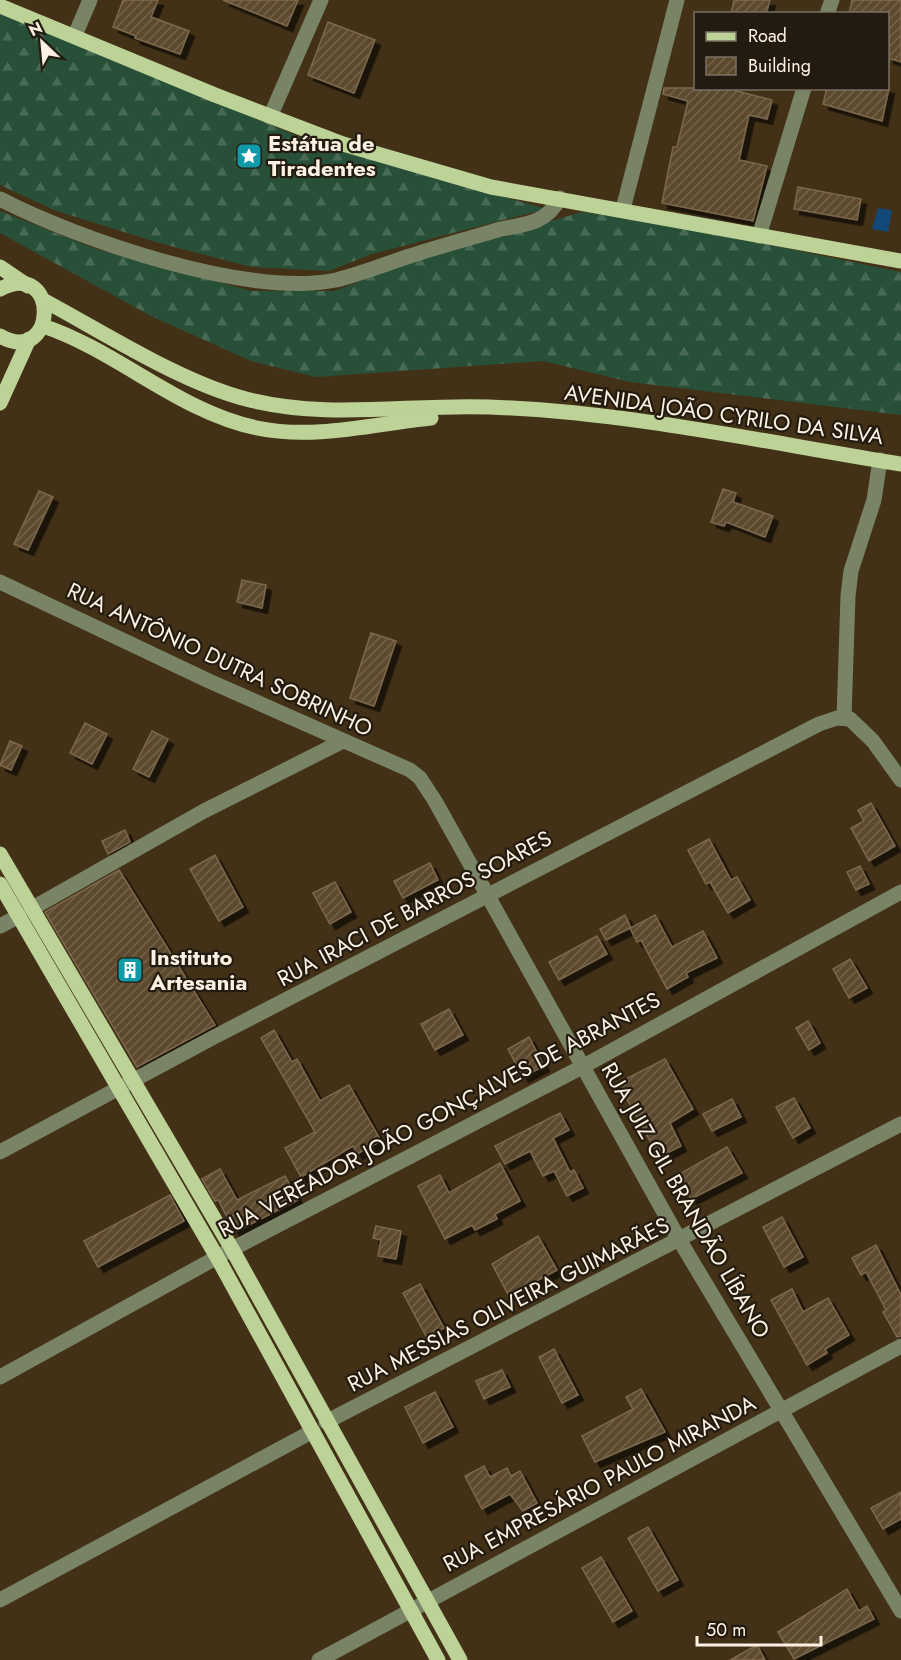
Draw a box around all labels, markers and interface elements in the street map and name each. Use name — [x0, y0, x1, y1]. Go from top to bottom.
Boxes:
north arrow — [12, 12, 72, 72]
legend — [694, 12, 889, 90]
text: N — [25, 16, 46, 42]
text: Road — [748, 23, 787, 49]
text: Building — [748, 53, 811, 79]
place label: Estátua de Tiradentes — [268, 127, 376, 184]
place icon: Estátua de Tiradentes — [234, 141, 264, 171]
street label: AVENIDA JOÃO CYRILO DA SILVA — [562, 376, 886, 452]
street label: RUA ANTÔNIO DUTRA SOBRINHO — [62, 574, 378, 744]
street label: RUA IRACI DE BARROS SOARES — [271, 822, 557, 994]
place label: Instituto Artesania — [149, 941, 247, 998]
building icon: Instituto Artesania — [115, 955, 145, 985]
street label: RUA VEREADOR JOÃO GONÇALVES DE ABRANTES — [212, 983, 666, 1245]
street label: RUA JUIZ GIL BRANDÃO LÍBANO — [594, 1056, 778, 1344]
street label: RUA MESSIAS OLIVEIRA GUIMARÃES — [341, 1209, 675, 1399]
street label: RUA EMPRESÁRIO PAULO MIRANDA — [437, 1387, 761, 1579]
scale bar — [697, 1609, 822, 1647]
text: 50 m — [706, 1617, 746, 1643]

